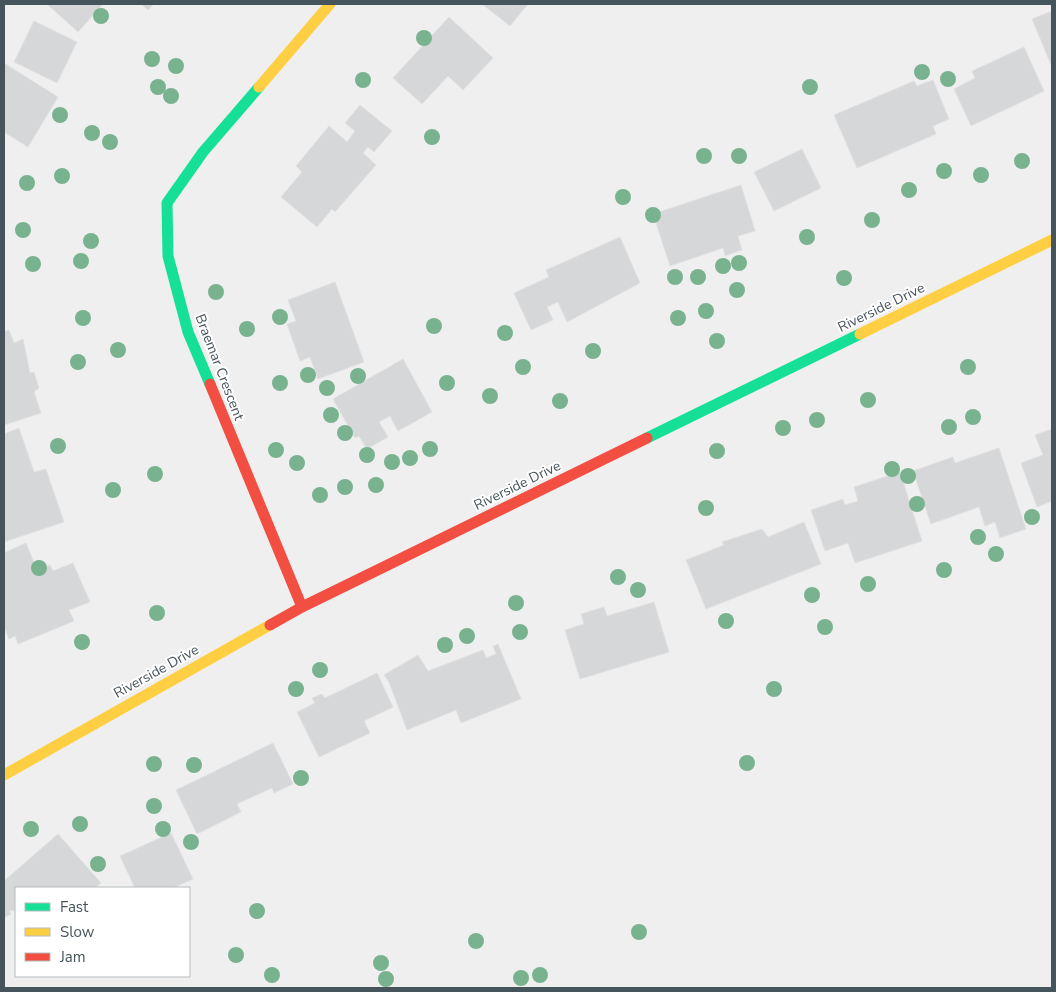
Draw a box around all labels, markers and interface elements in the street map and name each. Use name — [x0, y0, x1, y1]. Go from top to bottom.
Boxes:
street label: Riverside Drive — [835, 278, 928, 337]
street label: Braemar Crescent — [191, 311, 249, 423]
street label: Riverside Drive — [471, 456, 564, 515]
street label: Riverside Drive — [110, 640, 202, 703]
legend — [15, 887, 190, 977]
text: Fast — [60, 897, 89, 917]
text: Slow — [60, 922, 95, 942]
text: Jam — [59, 947, 86, 967]

